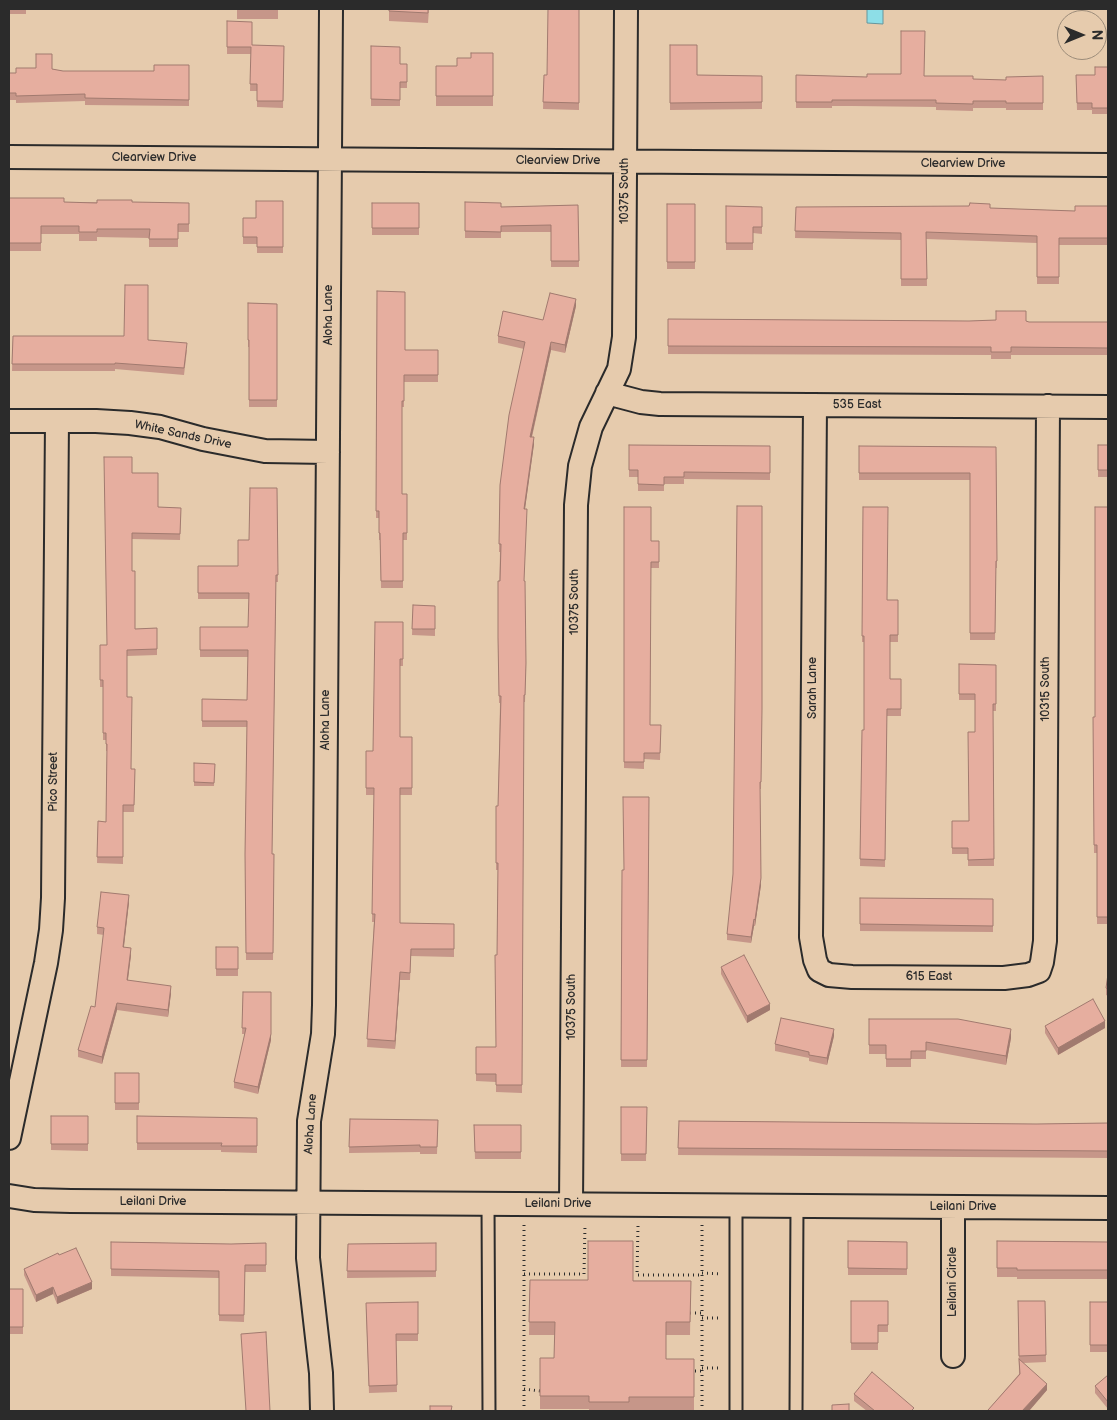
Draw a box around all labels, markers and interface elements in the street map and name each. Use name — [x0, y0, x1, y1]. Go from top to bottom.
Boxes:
north arrow — [1057, 10, 1107, 60]
text: N — [1088, 30, 1105, 40]
street label: Clearview Drive — [112, 151, 196, 165]
street label: Clearview Drive — [516, 154, 600, 168]
street label: Clearview Drive — [921, 157, 1005, 171]
street label: 10375 South — [618, 158, 632, 224]
street label: Aloha Lane — [322, 285, 336, 345]
street label: 535 East — [833, 398, 881, 412]
street label: White Sands Drive — [133, 418, 233, 452]
street label: 10375 South — [568, 569, 582, 635]
street label: Sarah Lane — [806, 657, 820, 719]
street label: 10315 South — [1039, 657, 1053, 721]
street label: Aloha Lane — [319, 690, 333, 750]
street label: Pico Street — [47, 752, 61, 812]
street label: 615 East — [906, 970, 952, 984]
street label: 10375 South — [565, 974, 579, 1040]
street label: Aloha Lane — [302, 1093, 320, 1155]
street label: Leilani Drive — [120, 1195, 186, 1209]
street label: Leilani Drive — [525, 1197, 591, 1211]
street label: Leilani Drive — [930, 1200, 996, 1214]
street label: Leilani Circle — [946, 1247, 960, 1317]

